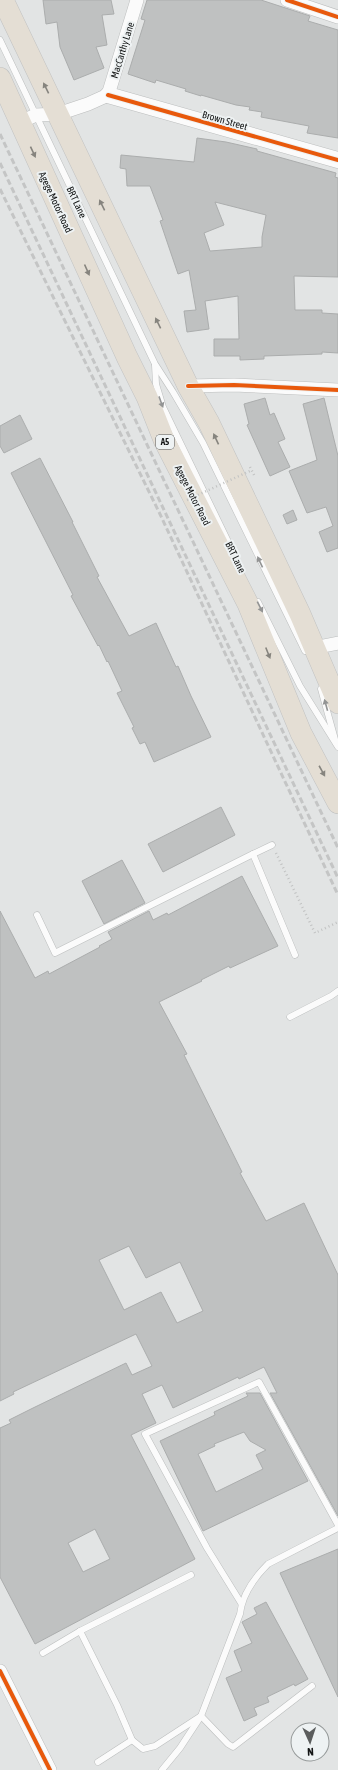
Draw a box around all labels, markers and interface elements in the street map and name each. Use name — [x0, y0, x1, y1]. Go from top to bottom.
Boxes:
street label: MacCarthy Lane — [109, 20, 136, 80]
one-way arrow — [43, 83, 49, 94]
street label: Brown Street — [201, 109, 249, 132]
one-way arrow — [30, 146, 36, 157]
street label: Agege Motor Road — [37, 170, 75, 235]
street label: BRT Lane — [64, 185, 89, 220]
one-way arrow — [99, 200, 105, 211]
one-way arrow — [85, 264, 91, 276]
one-way arrow — [155, 317, 161, 328]
one-way arrow — [159, 396, 165, 408]
one-way arrow — [213, 433, 219, 445]
road number: A5 — [156, 435, 174, 449]
street label: Agege Motor Road — [173, 463, 213, 527]
street label: BRT Lane — [223, 540, 248, 575]
one-way arrow — [257, 556, 263, 567]
one-way arrow — [257, 601, 264, 613]
one-way arrow — [265, 648, 271, 659]
one-way arrow — [323, 699, 329, 711]
one-way arrow — [318, 766, 325, 777]
north arrow — [290, 1722, 330, 1762]
text: N — [307, 1746, 314, 1758]

